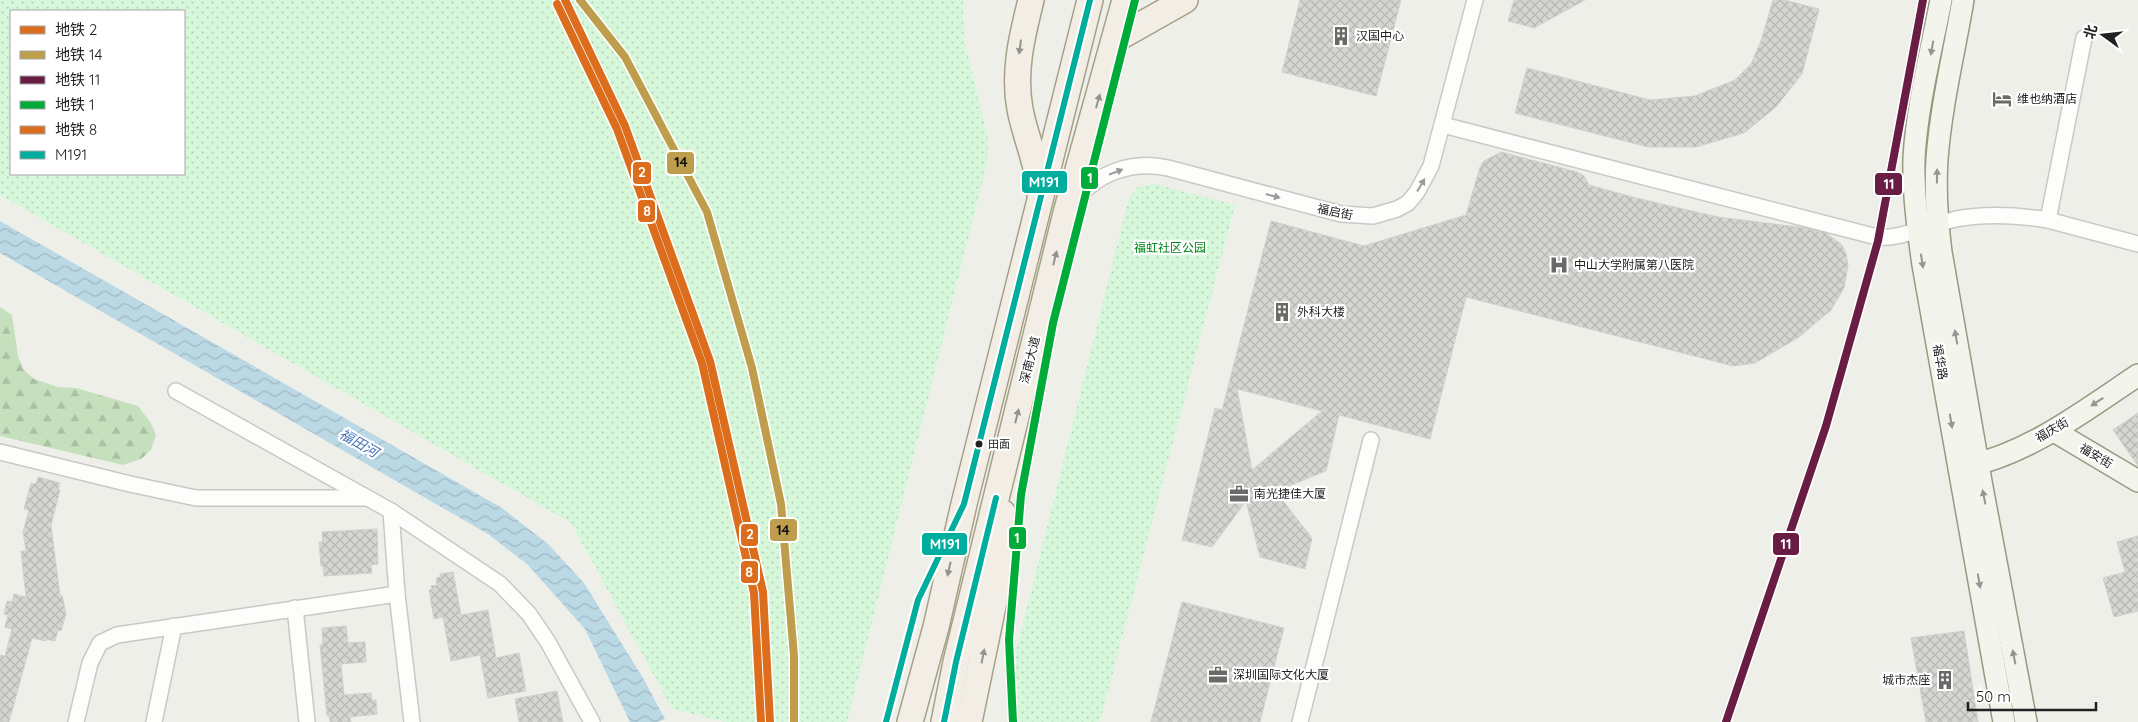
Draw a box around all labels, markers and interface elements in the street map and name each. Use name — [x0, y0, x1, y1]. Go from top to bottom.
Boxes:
legend — [10, 10, 185, 175]
north arrow — [2078, 10, 2128, 60]
text: 地铁 2 — [55, 20, 97, 39]
text: 北 — [2080, 23, 2101, 41]
building icon: 汉国中心 — [1330, 25, 1352, 47]
place label: 汉国中心 — [1356, 28, 1404, 43]
one-way arrow — [1016, 40, 1024, 56]
one-way arrow — [1928, 40, 1936, 56]
text: 地铁 14 — [55, 45, 102, 64]
text: 地铁 11 — [55, 70, 100, 89]
hotel icon: 维也纳酒店 — [1991, 88, 2013, 110]
place label: 维也纳酒店 — [2017, 91, 2077, 106]
one-way arrow — [1094, 94, 1102, 109]
text: 地铁 1 — [55, 95, 95, 114]
text: 地铁 8 — [55, 120, 97, 139]
text: M191 — [55, 145, 87, 164]
line badge: 14 — [666, 151, 695, 175]
text: 14 — [674, 153, 688, 171]
line badge: 2 — [632, 161, 652, 185]
text: 2 — [638, 163, 646, 181]
line badge: 1 — [1080, 166, 1099, 190]
one-way arrow — [1108, 167, 1123, 175]
one-way arrow — [1933, 168, 1941, 184]
text: 1 — [1087, 169, 1093, 187]
line badge: M191 — [1021, 170, 1068, 194]
line badge: 11 — [1874, 172, 1903, 196]
text: M191 — [1029, 173, 1059, 191]
text: 11 — [1884, 175, 1894, 193]
one-way arrow — [1417, 178, 1426, 191]
one-way arrow — [1266, 192, 1281, 200]
line badge: 8 — [637, 199, 656, 223]
street label: 福启街 — [1316, 200, 1354, 223]
text: 8 — [643, 202, 651, 220]
park label: 福虹社区公园 — [1134, 240, 1206, 255]
one-way arrow — [1051, 250, 1059, 265]
one-way arrow — [1919, 253, 1927, 269]
hospital icon: 中山大学附属第八医院 — [1548, 254, 1570, 276]
place label: 中山大学附属第八医院 — [1574, 257, 1694, 272]
building icon: 外科大楼 — [1271, 301, 1293, 323]
place label: 外科大楼 — [1297, 304, 1345, 319]
one-way arrow — [1951, 329, 1959, 345]
street label: 深南大道 — [1016, 335, 1043, 385]
street label: 福华路 — [1930, 343, 1951, 381]
one-way arrow — [2091, 397, 2104, 406]
one-way arrow — [1013, 408, 1021, 423]
one-way arrow — [1947, 413, 1955, 429]
street label: 福庆街 — [2032, 414, 2071, 445]
water label: 福田河 — [336, 425, 384, 463]
place label: 田面 — [988, 437, 1010, 451]
marker: 田面 — [974, 439, 984, 449]
street label: 福安街 — [2077, 440, 2116, 471]
office icon: 南光捷佳大厦 — [1228, 483, 1250, 505]
place label: 南光捷佳大厦 — [1254, 486, 1326, 501]
one-way arrow — [1979, 489, 1987, 505]
line badge: 14 — [769, 518, 798, 542]
text: 14 — [776, 521, 790, 539]
line badge: 2 — [740, 523, 759, 547]
text: 2 — [746, 525, 754, 543]
line badge: 1 — [1008, 526, 1027, 550]
text: 1 — [1014, 529, 1020, 547]
line badge: M191 — [921, 532, 968, 556]
line badge: 11 — [1772, 532, 1800, 556]
text: M191 — [930, 535, 960, 553]
text: 11 — [1781, 535, 1791, 553]
line badge: 8 — [740, 560, 759, 584]
one-way arrow — [945, 561, 953, 577]
text: 8 — [745, 563, 753, 581]
one-way arrow — [1976, 573, 1984, 589]
one-way arrow — [979, 647, 987, 663]
one-way arrow — [2009, 649, 2017, 665]
office icon: 深圳国际文化大厦 — [1207, 664, 1229, 686]
place label: 深圳国际文化大厦 — [1233, 667, 1329, 682]
building icon: 城市杰座 — [1934, 669, 1956, 691]
place label: 城市杰座 — [1882, 672, 1930, 687]
scale bar — [1968, 680, 2096, 712]
text: 50 m — [1976, 687, 2011, 706]

